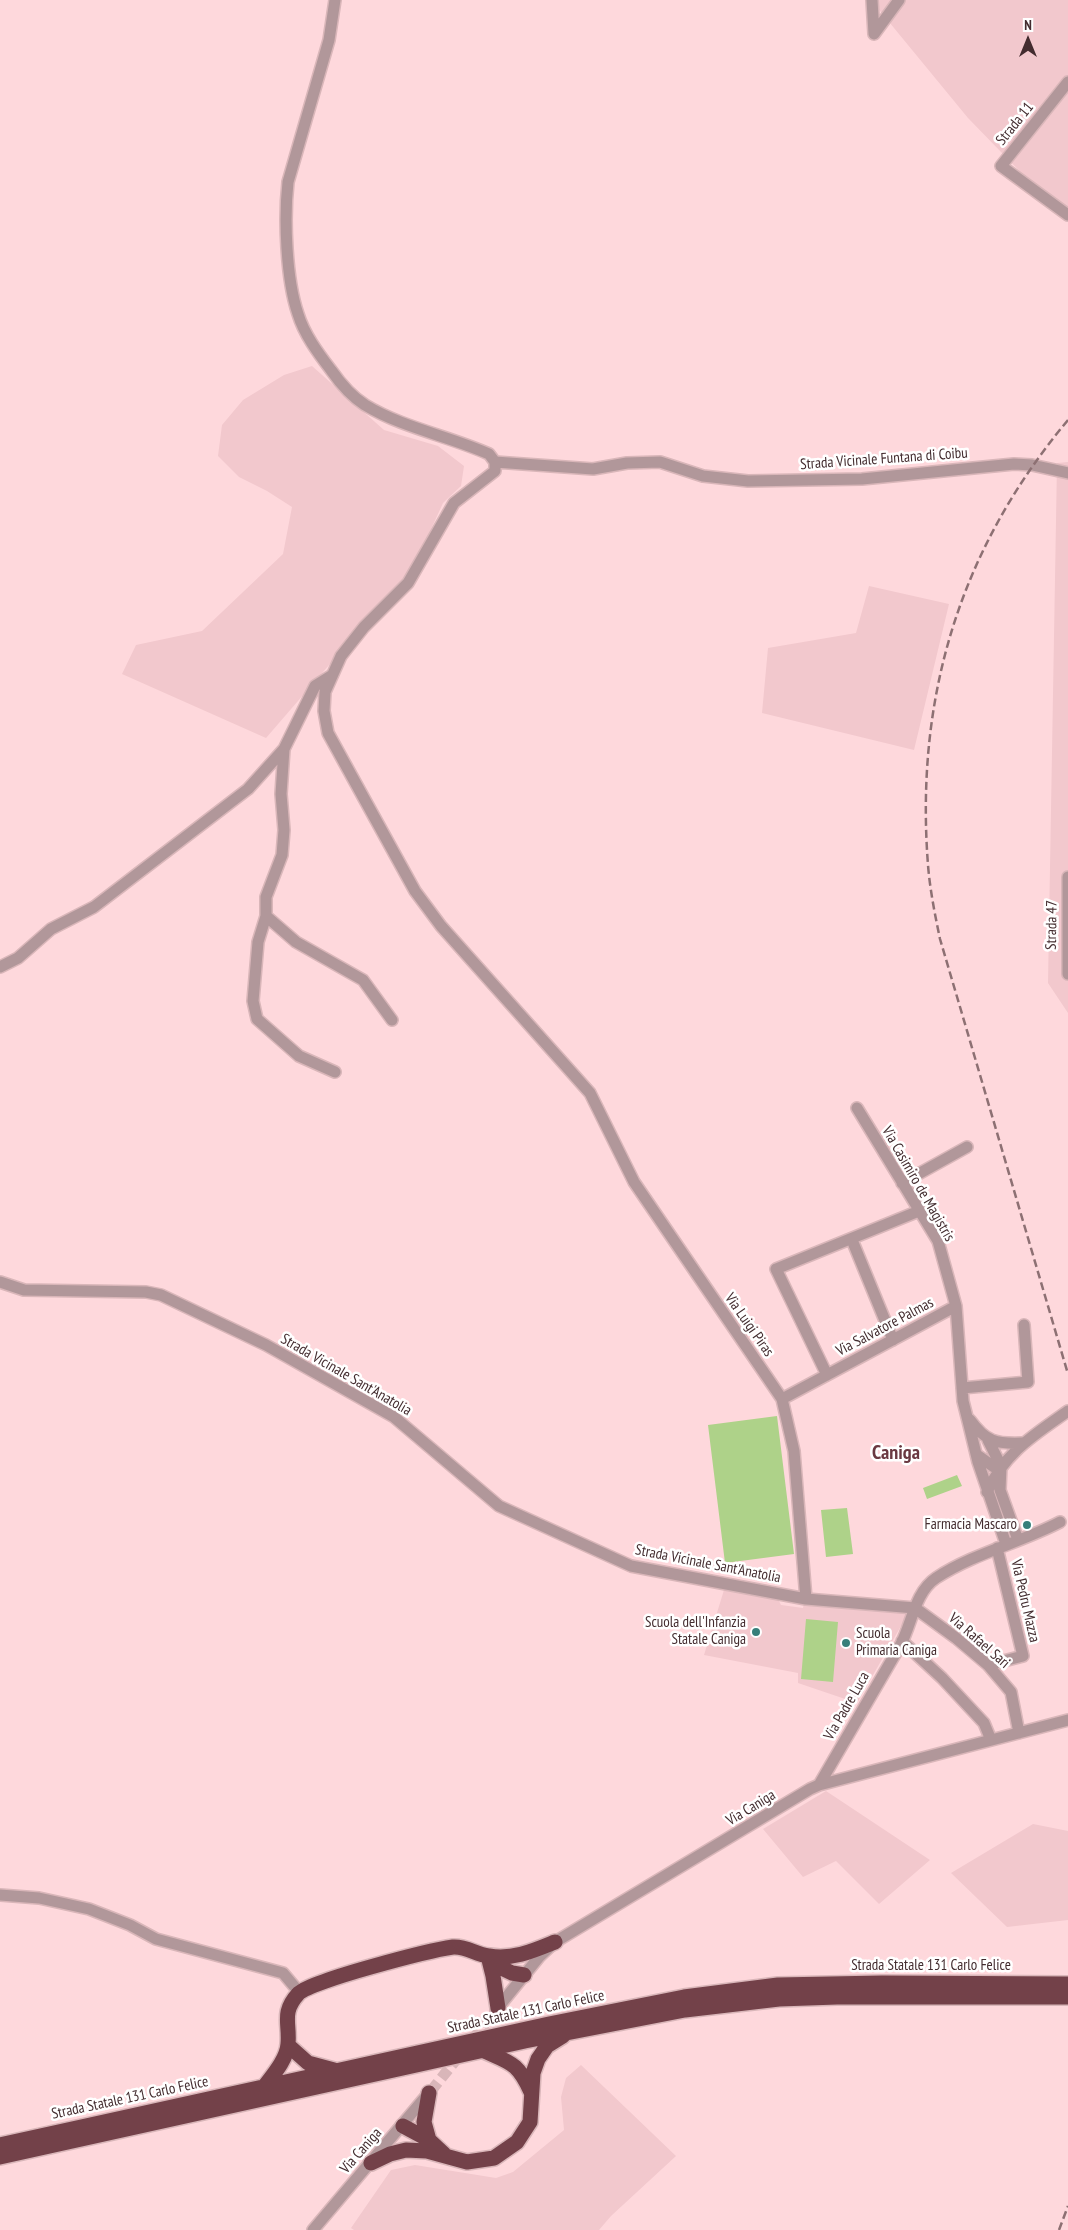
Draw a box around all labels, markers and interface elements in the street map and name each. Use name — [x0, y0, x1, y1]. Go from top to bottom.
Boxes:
north arrow — [1003, 15, 1053, 65]
text: N — [1024, 16, 1032, 34]
street label: Strada 11 — [992, 99, 1038, 149]
street label: Strada Vicinale Funtana di Coibu — [800, 444, 968, 474]
street label: Strada 47 — [1043, 900, 1061, 950]
street label: Via Casimiro de Magistris — [878, 1123, 958, 1245]
street label: Via Luigi Piras — [721, 1290, 777, 1360]
street label: Via Salvatore Palmas — [833, 1294, 937, 1360]
street label: Strada Vicinale Sant'Anatolia — [277, 1330, 415, 1420]
district label: Caniga — [872, 1441, 920, 1465]
place label: Farmacia Mascaro — [925, 1516, 1017, 1534]
marker: Farmacia Mascaro — [1021, 1519, 1033, 1531]
street label: Strada Vicinale Sant'Anatolia — [634, 1541, 782, 1587]
street label: Via Pedru Mazza — [1007, 1558, 1043, 1644]
street label: Via Rafael Sari — [945, 1610, 1013, 1672]
place label: Scuola dell'Infanzia Statale Caniga — [645, 1614, 746, 1649]
place label: Scuola Primaria Caniga — [856, 1625, 937, 1660]
marker: Scuola dell'Infanzia Statale Caniga — [750, 1626, 762, 1638]
marker: Scuola Primaria Caniga — [840, 1637, 852, 1649]
street label: Via Padre Luca — [820, 1669, 874, 1743]
street label: Via Caniga — [723, 1786, 779, 1830]
street label: Strada Statale 131 Carlo Felice — [851, 1957, 1011, 1975]
street label: Strada Statale 131 Carlo Felice — [446, 1987, 606, 2037]
street label: Strada Statale 131 Carlo Felice — [50, 2073, 210, 2123]
street label: Via Caniga — [336, 2125, 386, 2177]

